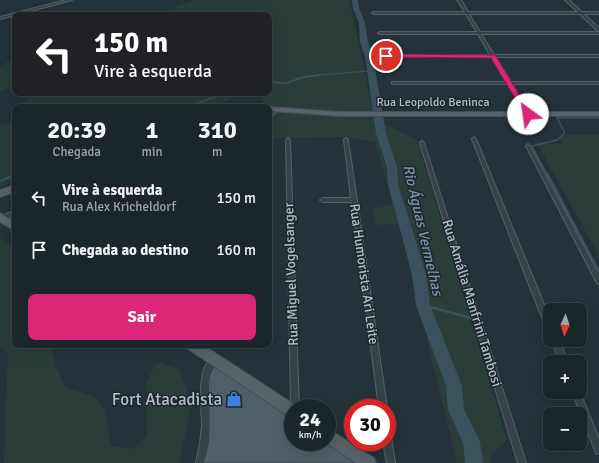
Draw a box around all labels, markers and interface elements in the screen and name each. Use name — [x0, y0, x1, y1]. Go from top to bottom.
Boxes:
text: 150 m — [94, 26, 168, 60]
icon: left — [28, 28, 80, 80]
pin — [369, 39, 403, 73]
icon: arrive — [375, 45, 397, 67]
text: Vire à esquerda — [94, 60, 212, 82]
position arrow — [507, 93, 549, 135]
street label: Rua Leopoldo Beninca — [376, 95, 490, 110]
text: 20:39 — [47, 115, 106, 145]
text: 1 — [146, 115, 158, 145]
text: 310 — [198, 115, 237, 145]
text: Chegada — [53, 144, 101, 160]
text: min — [142, 144, 163, 160]
text: m — [212, 144, 222, 160]
water label: Rio Águas Vermelhas — [399, 163, 447, 299]
text: Vire à esquerda — [62, 181, 162, 199]
icon: left — [28, 187, 50, 209]
text: 150 m — [216, 189, 256, 207]
text: Rua Alex Kricheldorf — [62, 199, 176, 215]
street label: Rua Miguel Vogelsanger — [280, 201, 302, 346]
street label: Rua Humorista Ari Leite — [346, 202, 382, 346]
street label: Rua Amália Manfrini Tambosi — [438, 217, 506, 389]
icon: arrive — [28, 239, 50, 261]
text: Chegada ao destino — [62, 241, 189, 259]
text: 160 m — [216, 241, 256, 259]
button: Sair — [28, 294, 256, 340]
north arrow — [543, 303, 587, 347]
map controls — [543, 303, 587, 451]
button: + — [543, 355, 587, 399]
place label: Fort Atacadista — [112, 389, 222, 410]
shop icon: Fort Atacadista — [225, 390, 243, 408]
speed limit sign: 30 — [344, 399, 396, 451]
text: 24 — [299, 407, 321, 432]
button: − — [543, 407, 587, 451]
text: km/h — [299, 429, 321, 441]

